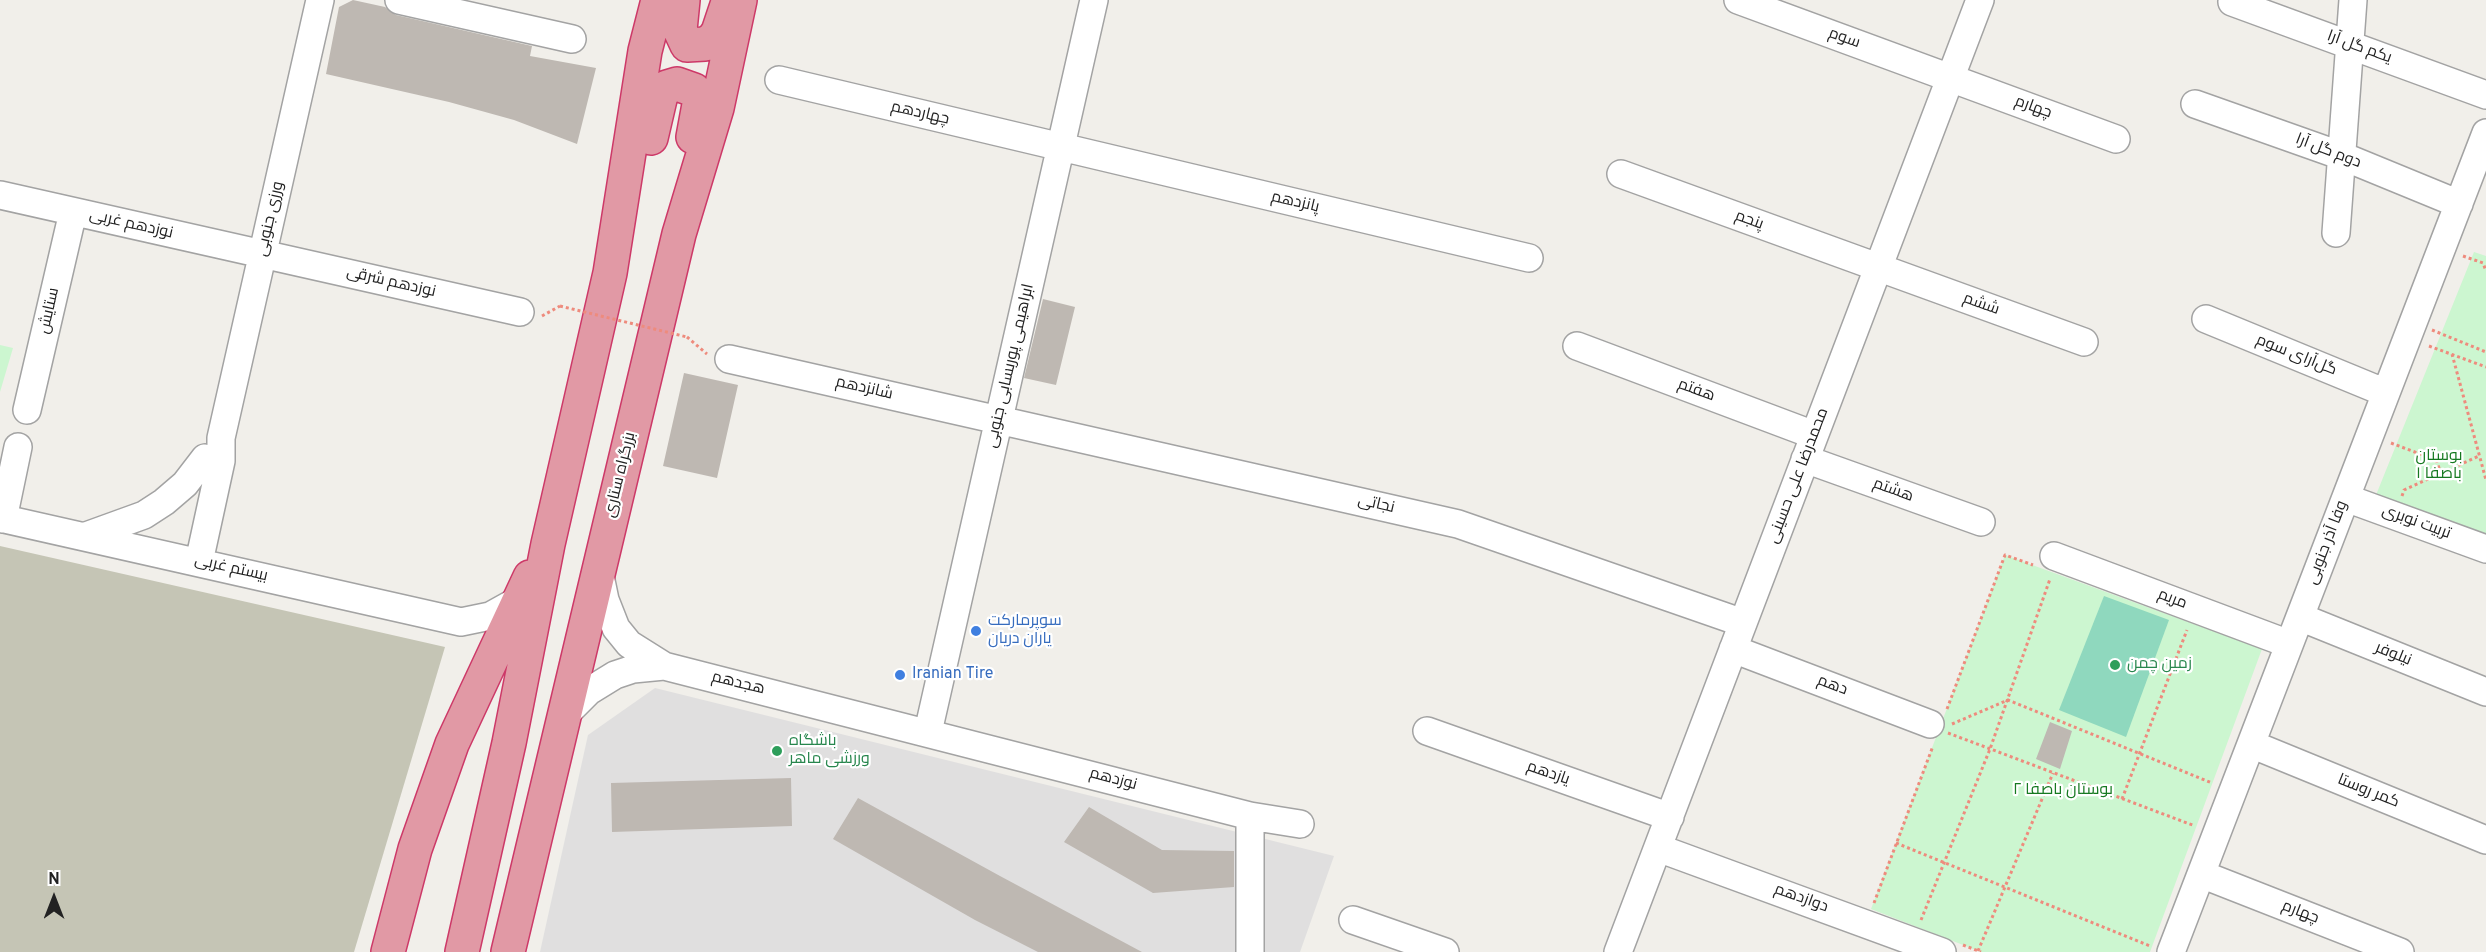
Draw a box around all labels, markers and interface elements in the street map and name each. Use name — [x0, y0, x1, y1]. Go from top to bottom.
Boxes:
street label: سوم — [1825, 24, 1863, 54]
street label: یکم گل‌ آرا — [2324, 27, 2394, 69]
street label: چهارم — [2012, 92, 2054, 124]
street label: چهاردهم — [889, 98, 951, 130]
street label: دوم گل‌ آرا — [2292, 131, 2364, 173]
street label: ورزی جنوبی — [253, 180, 289, 258]
street label: پانزدهم — [1269, 188, 1321, 218]
street label: نوزدهم غربی — [87, 206, 175, 244]
street label: پنجم — [1732, 207, 1766, 235]
street label: نوزدهم شرقی — [345, 263, 437, 303]
street label: ابراهیمی پوربسابی جنوبی — [983, 282, 1039, 450]
street label: ستایش — [35, 286, 65, 336]
street label: ششم — [1960, 290, 2002, 320]
street label: گل‌آرای سوم — [2253, 331, 2339, 381]
street label: شانزدهم — [834, 373, 894, 405]
street label: هفتم — [1675, 375, 1717, 407]
street label: محمدرضا علی حسینی — [1764, 406, 1834, 546]
street label: بزرگراه ستاری — [601, 430, 641, 520]
park label: بوستان باصفا ۱ — [2416, 447, 2462, 485]
street label: هشتم — [1870, 475, 1916, 507]
street label: نجاتی — [1356, 491, 1396, 519]
street label: وفا آذر جنوبی — [2303, 498, 2353, 588]
street label: تربیت نوبری — [2379, 502, 2453, 544]
street label: بیستم غربی — [193, 551, 269, 587]
street label: مریم — [2155, 586, 2189, 614]
place label: سوپرمارکت یاران دریان — [988, 612, 1062, 650]
marker: سوپرمارکت یاران دریان — [969, 624, 983, 638]
street label: نیلوفر — [2372, 639, 2414, 671]
place label: زمین چمن — [2127, 655, 2192, 675]
marker: زمین چمن — [2108, 658, 2122, 672]
place label: Iranian Tire — [912, 665, 993, 685]
street label: هجدهم — [709, 668, 767, 700]
marker: Iranian Tire — [893, 668, 907, 682]
street label: دهم — [1814, 671, 1850, 701]
place label: باشگاه ورزشی ماهر — [789, 732, 870, 770]
marker: باشگاه ورزشی ماهر — [770, 744, 784, 758]
street label: یازدهم — [1524, 758, 1572, 790]
street label: نوزدهم — [1087, 764, 1139, 796]
street label: کمر روستا — [2334, 771, 2402, 813]
park label: بوستان باصفا ۲ — [2013, 781, 2113, 801]
north arrow — [24, 868, 84, 928]
text: N — [48, 870, 60, 890]
street label: دوازدهم — [1771, 880, 1831, 918]
street label: چهارم — [2279, 897, 2321, 929]

